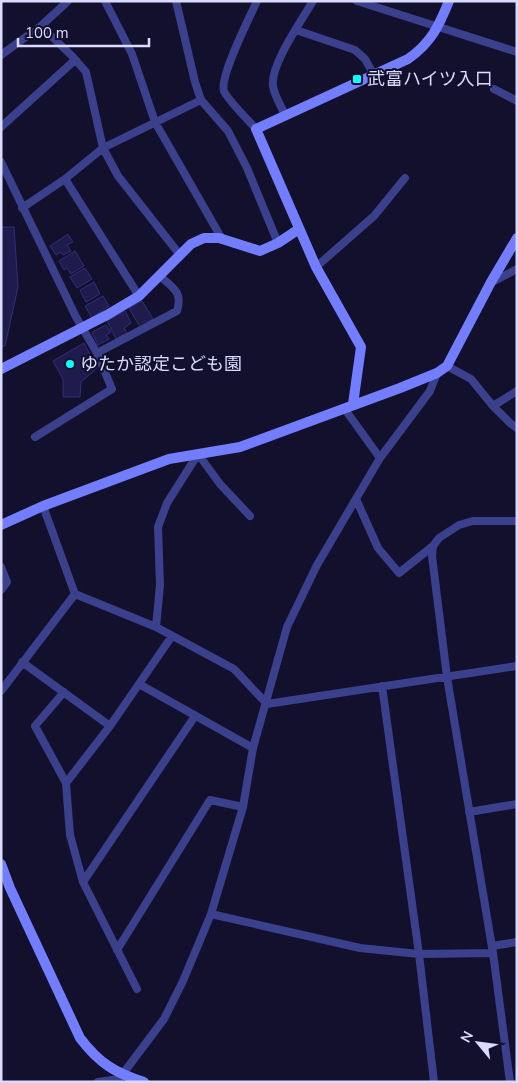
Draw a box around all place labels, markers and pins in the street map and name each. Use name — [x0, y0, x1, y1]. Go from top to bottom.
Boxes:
place label: 武富ハイツ入口 — [367, 67, 493, 91]
marker: 武富ハイツ入口 — [351, 73, 363, 85]
place label: ゆたか認定こども園 — [80, 352, 242, 376]
marker: ゆたか認定こども園 — [64, 358, 76, 370]

